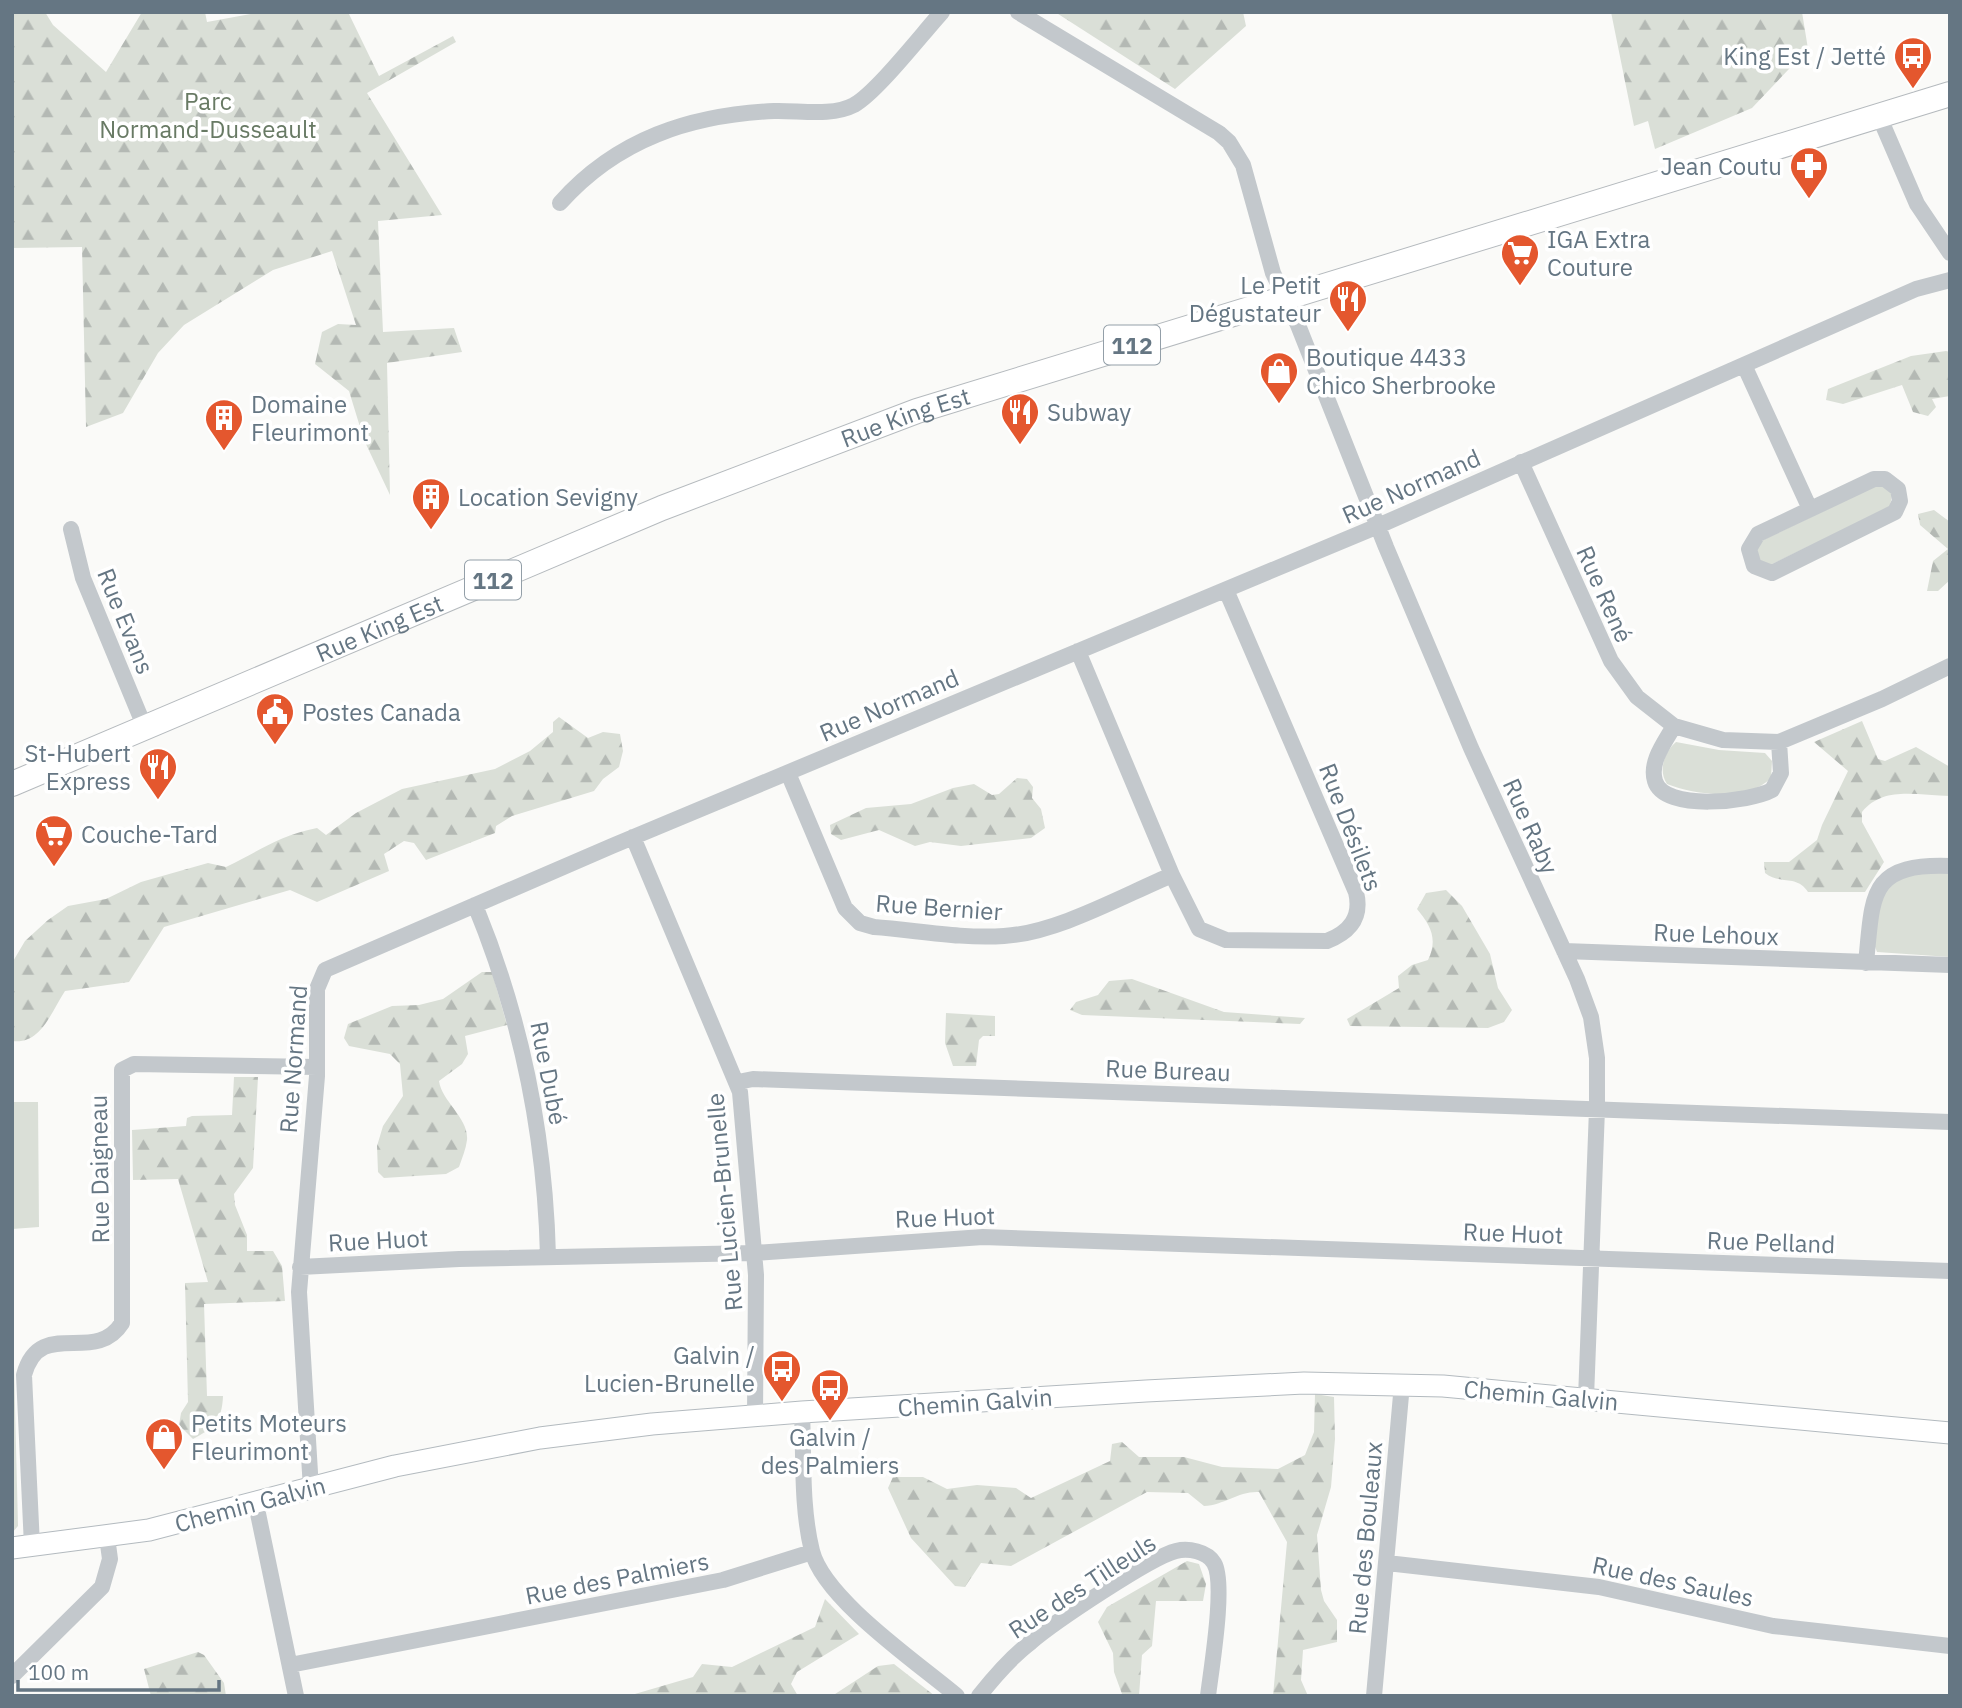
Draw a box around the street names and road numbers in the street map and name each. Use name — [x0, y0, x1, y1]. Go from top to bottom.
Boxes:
road number: 112 — [1104, 326, 1160, 364]
street label: Rue King Est — [836, 380, 974, 455]
street label: Rue Normand — [1337, 441, 1485, 531]
street label: Rue René — [1569, 541, 1641, 647]
road number: 112 — [465, 560, 521, 600]
street label: Rue Evans — [90, 563, 162, 679]
street label: Rue King Est — [311, 587, 448, 669]
street label: Rue Normand — [814, 661, 964, 749]
street label: Rue Désilets — [1312, 758, 1390, 896]
street label: Rue Raby — [1496, 773, 1566, 879]
street label: Rue Bernier — [874, 887, 1004, 927]
street label: Rue Lehoux — [1653, 916, 1779, 952]
street label: Rue Normand — [272, 984, 314, 1134]
street label: Rue Dubé — [523, 1019, 575, 1127]
street label: Rue Bureau — [1105, 1052, 1231, 1088]
street label: Rue Lucien-Brunelle — [699, 1092, 749, 1312]
street label: Rue Daigneau — [82, 1094, 116, 1244]
street label: Rue Huot — [894, 1199, 996, 1235]
street label: Rue Huot — [1462, 1215, 1564, 1251]
street label: Rue Huot — [327, 1221, 429, 1259]
street label: Rue Pelland — [1706, 1224, 1836, 1260]
street label: Chemin Galvin — [1462, 1372, 1620, 1418]
street label: Chemin Galvin — [896, 1381, 1054, 1423]
street label: Rue des Bouleaux — [1341, 1440, 1389, 1636]
street label: Chemin Galvin — [171, 1468, 329, 1540]
street label: Rue des Tilleuls — [1002, 1526, 1162, 1646]
street label: Rue des Palmiers — [522, 1544, 712, 1612]
street label: Rue des Saules — [1589, 1548, 1757, 1614]

